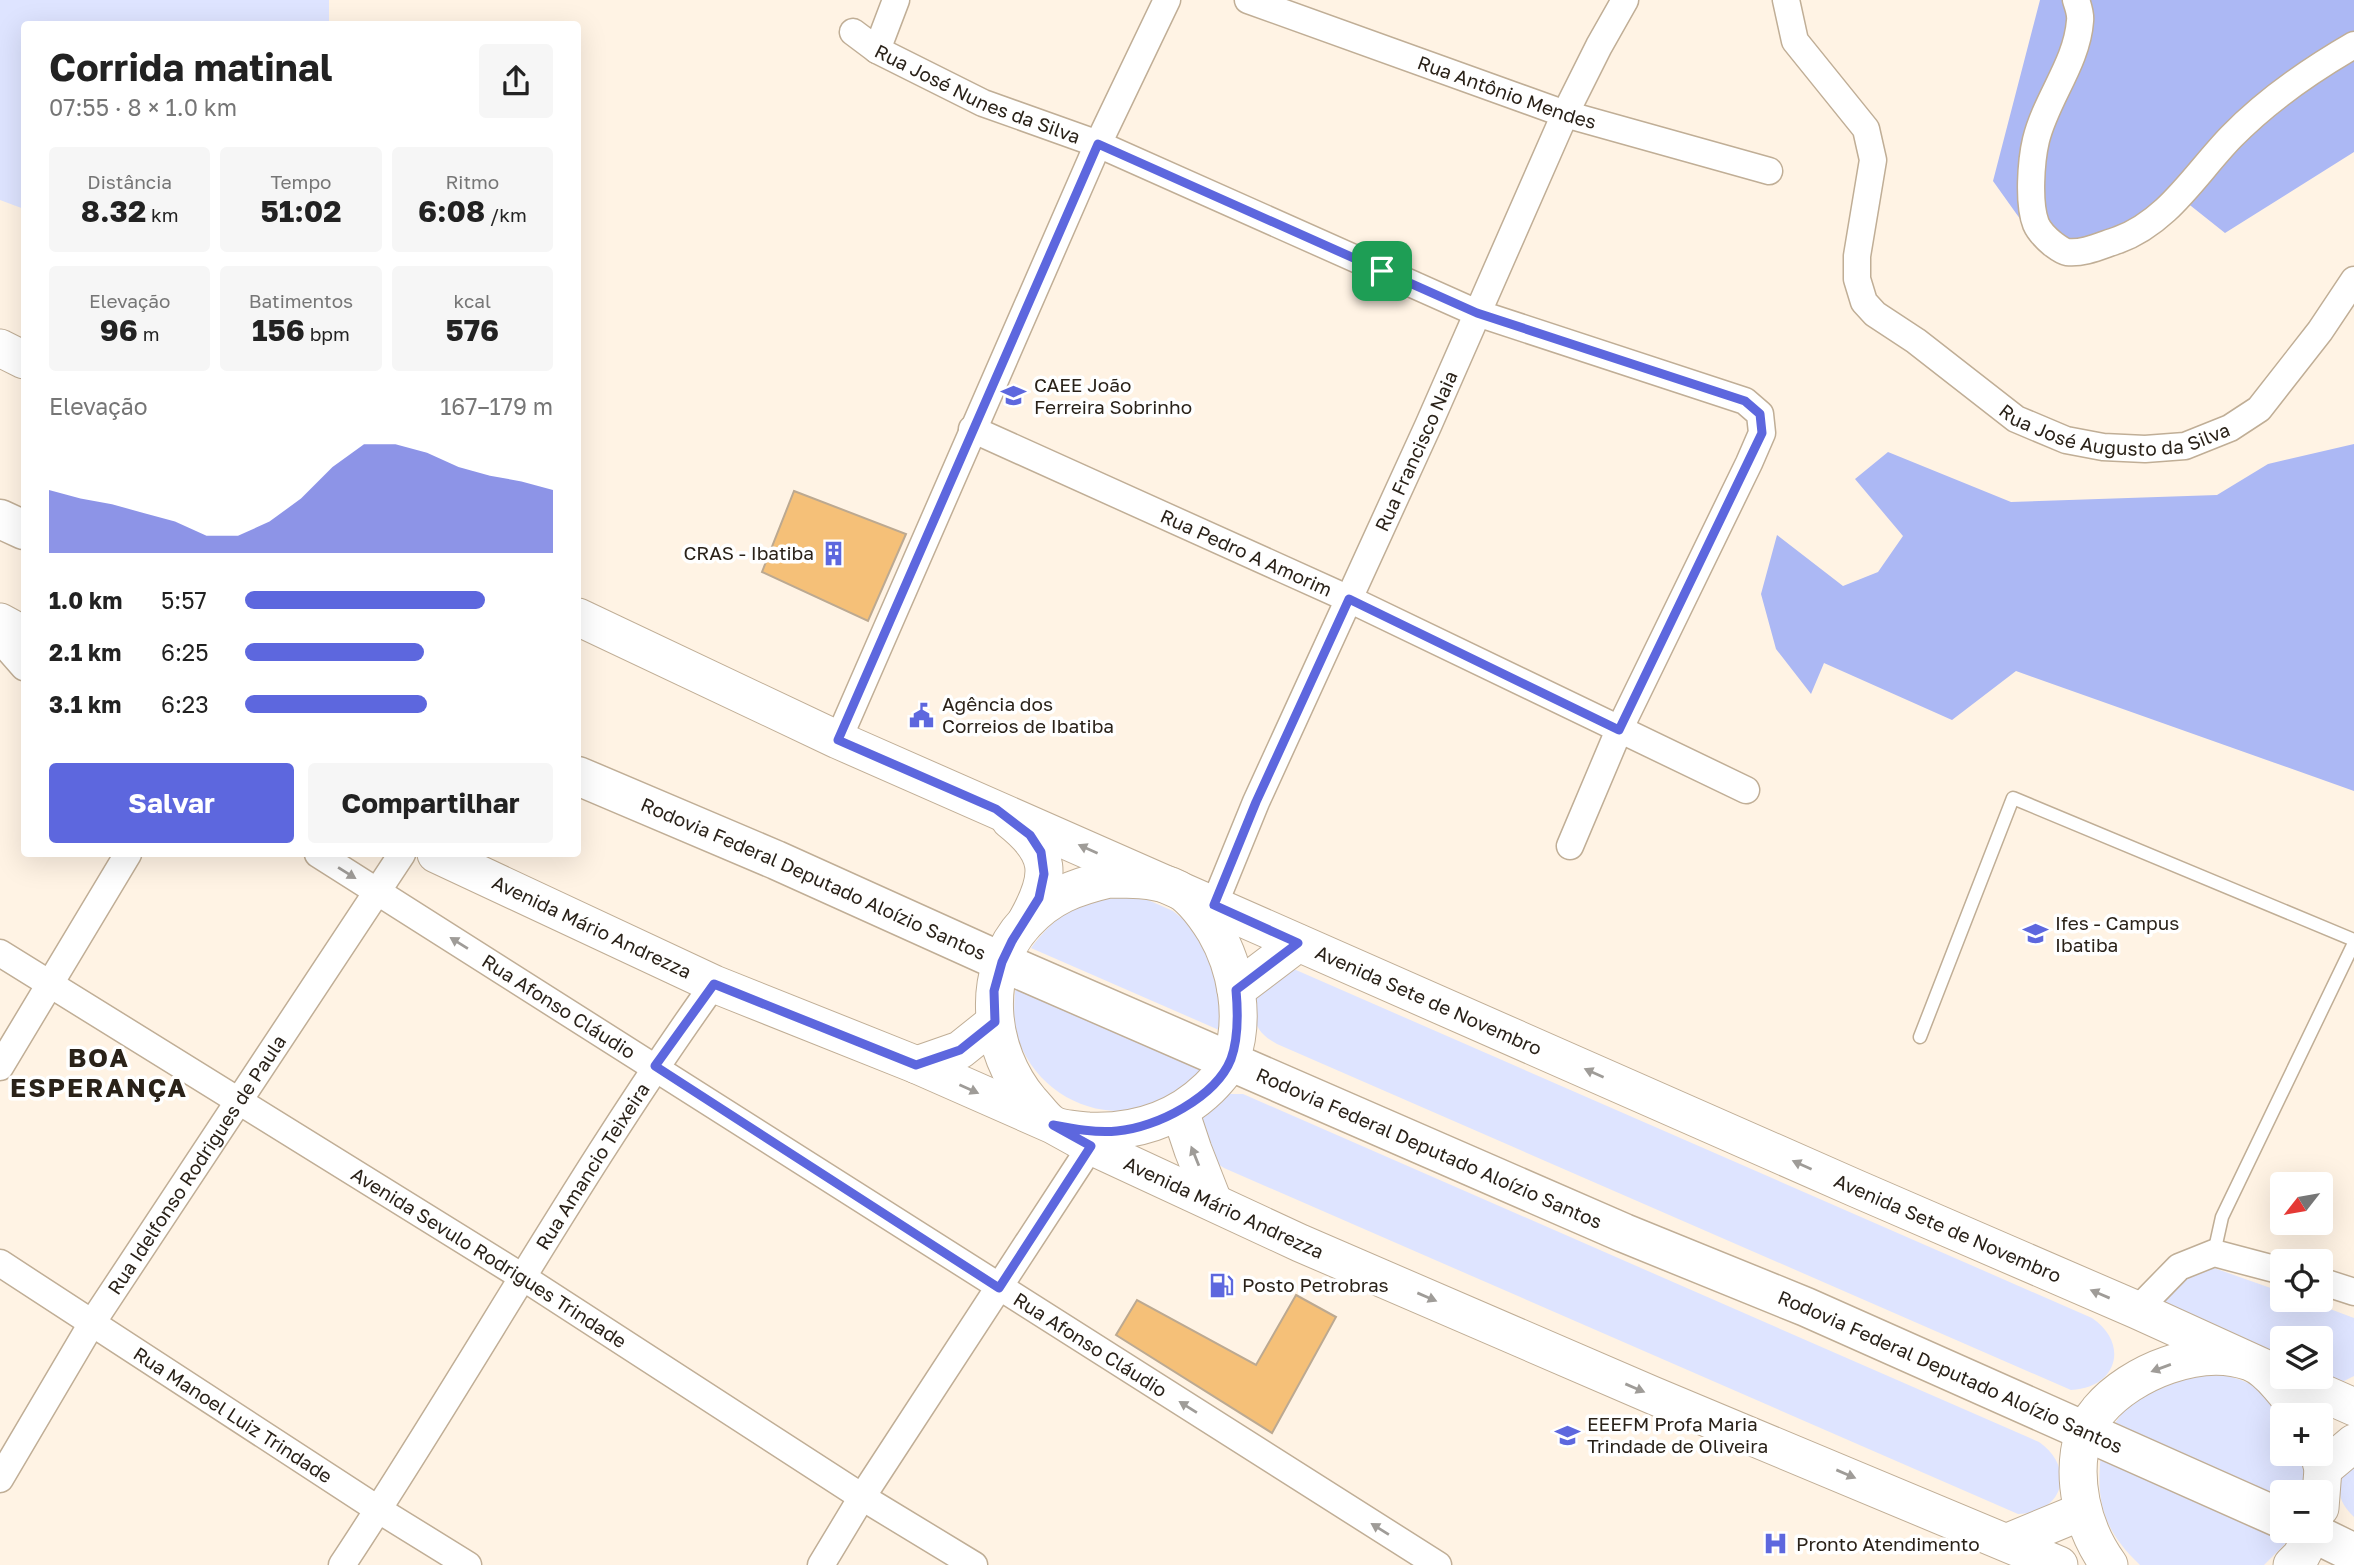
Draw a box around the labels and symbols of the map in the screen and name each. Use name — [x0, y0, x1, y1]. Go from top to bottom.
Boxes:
street label: Rua José Nunes da Silva — [871, 39, 1084, 148]
street label: Rua Antônio Mendes — [1415, 50, 1599, 133]
pin — [1352, 241, 1412, 301]
street label: Rua Francisco Naia — [1369, 367, 1462, 535]
place label: CAEE João Ferreira Sobrinho — [1034, 373, 1192, 418]
school or university icon: CAEE João Ferreira Sobrinho — [1000, 382, 1028, 410]
street label: Rua José Augusto da Silva — [1995, 398, 2233, 460]
street label: Rua Pedro A Amorim — [1157, 504, 1336, 601]
building icon: CRAS - Ibatiba — [820, 539, 848, 567]
place label: CRAS - Ibatiba — [683, 541, 814, 564]
place label: Agência dos Correios de Ibatiba — [942, 692, 1114, 737]
public building icon: Agência dos Correios de Ibatiba — [908, 701, 936, 729]
street label: Rodovia Federal Deputado Aloízio Santos — [638, 792, 990, 964]
one-way arrow — [1078, 843, 1098, 855]
one-way arrow — [338, 866, 357, 879]
street label: Avenida Mário Andrezza — [489, 870, 695, 983]
place label: Ifes - Campus Ibatiba — [2055, 911, 2179, 956]
school or university icon: Ifes - Campus Ibatiba — [2021, 920, 2049, 948]
one-way arrow — [449, 936, 469, 949]
street label: Avenida Sete de Novembro — [1312, 940, 1546, 1060]
street label: Rua Afonso Cláudio — [478, 949, 640, 1063]
street label: Rua Idelfonso Rodrigues de Paula — [102, 1030, 290, 1298]
district label: BOA ESPERANÇA — [10, 1042, 188, 1103]
street label: Rodovia Federal Deputado Aloízio Santos — [1253, 1062, 1606, 1233]
one-way arrow — [1583, 1067, 1604, 1078]
street label: Rua Amancio Teixeira — [530, 1078, 654, 1254]
one-way arrow — [959, 1083, 980, 1094]
one-way arrow — [1190, 1146, 1201, 1167]
street label: Avenida Mário Andrezza — [1121, 1151, 1327, 1263]
one-way arrow — [1791, 1159, 1812, 1170]
street label: Avenida Sevulo Rodrigues Trindade — [347, 1162, 631, 1352]
street label: Avenida Sete de Novembro — [1831, 1168, 2065, 1287]
north arrow — [2270, 1172, 2333, 1236]
fuel station icon: Posto Petrobras — [1208, 1271, 1236, 1299]
place label: Posto Petrobras — [1242, 1273, 1389, 1296]
street label: Rodovia Federal Deputado Aloízio Santos — [1775, 1285, 2126, 1458]
street label: Rua Afonso Cláudio — [1010, 1287, 1172, 1402]
one-way arrow — [2090, 1288, 2111, 1299]
one-way arrow — [1416, 1292, 1437, 1303]
street label: Rua Manoel Luiz Trindade — [129, 1341, 337, 1488]
one-way arrow — [2150, 1362, 2171, 1373]
one-way arrow — [1625, 1382, 1646, 1393]
one-way arrow — [1178, 1401, 1198, 1414]
place label: EEEFM Profª Maria Trindade de Oliveira — [1587, 1412, 1768, 1457]
school or university icon: EEEFM Profª Maria Trindade de Oliveira — [1553, 1421, 1581, 1449]
one-way arrow — [1835, 1469, 1856, 1480]
one-way arrow — [1371, 1522, 1390, 1535]
hospital icon: Pronto Atendimento — [1762, 1530, 1790, 1558]
place label: Pronto Atendimento — [1796, 1532, 1980, 1555]

